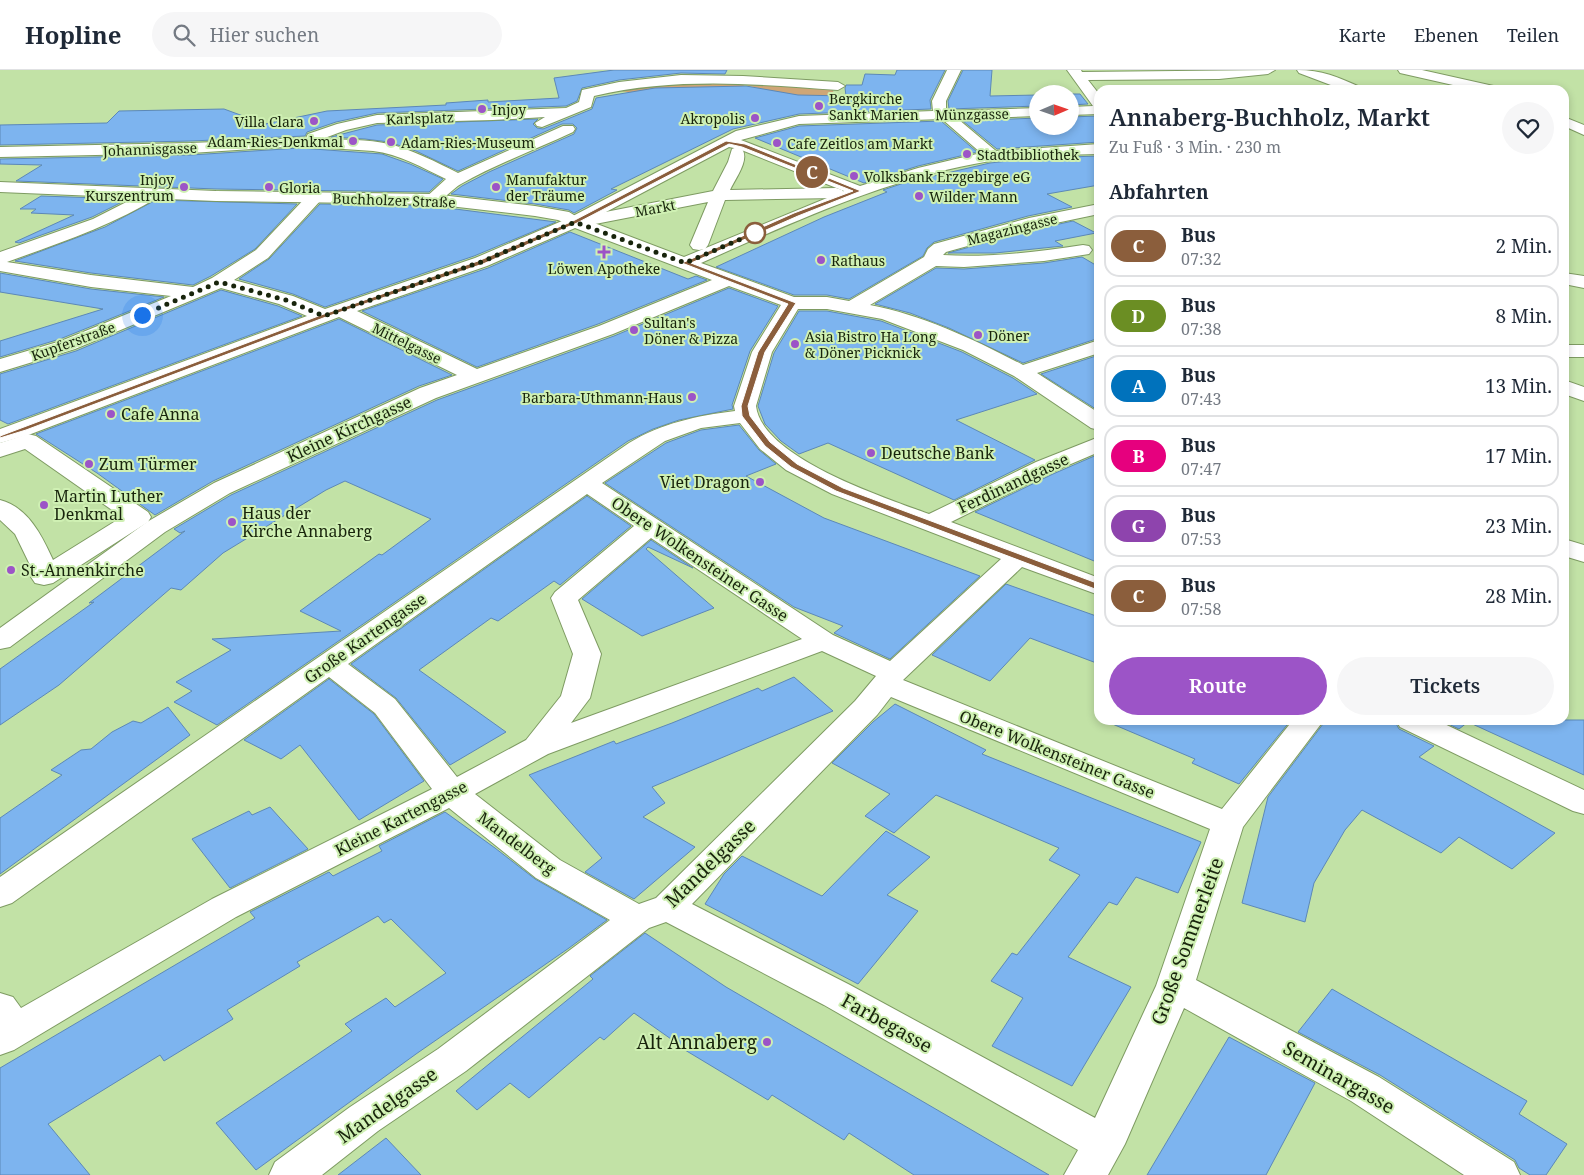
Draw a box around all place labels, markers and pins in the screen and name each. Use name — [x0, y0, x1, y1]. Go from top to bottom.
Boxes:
place label: Bergkirche Sankt Marien — [829, 89, 919, 124]
place label: Injoy — [492, 100, 526, 119]
marker: Bergkirche Sankt Marien — [813, 100, 825, 112]
marker: Injoy — [476, 103, 488, 115]
place label: Akropolis — [680, 109, 745, 128]
place label: Villa Clara — [235, 112, 304, 131]
marker: Akropolis — [749, 112, 761, 124]
marker: Villa Clara — [308, 115, 320, 127]
place label: Adam-Ries-Denkmal — [207, 132, 344, 151]
place label: Adam-Ries-Museum — [401, 133, 534, 152]
place label: Cafe Zeitlos am Markt — [787, 134, 933, 153]
marker: Adam-Ries-Denkmal — [347, 135, 359, 147]
marker: Adam-Ries-Museum — [385, 136, 397, 148]
marker: Cafe Zeitlos am Markt — [771, 137, 783, 149]
place label: Stadtbibliothek — [977, 145, 1080, 164]
marker: Stadtbibliothek — [961, 148, 973, 160]
place label: Volksbank Erzgebirge eG — [864, 167, 1030, 186]
place label: Injoy Kurszentrum — [85, 170, 174, 205]
place label: Manufaktur der Träume — [506, 170, 587, 205]
marker: Volksbank Erzgebirge eG — [848, 170, 860, 182]
place label: Gloria — [279, 178, 320, 197]
marker: Injoy Kurszentrum — [178, 181, 190, 193]
marker: Gloria — [263, 181, 275, 193]
marker: Manufaktur der Träume — [490, 181, 502, 193]
place label: Wilder Mann — [929, 187, 1018, 206]
marker: Wilder Mann — [913, 190, 925, 202]
unlabelled marker — [744, 222, 766, 244]
marker: Löwen Apotheke — [598, 246, 610, 258]
place label: Rathaus — [831, 251, 885, 270]
marker: Rathaus — [815, 254, 827, 266]
place label: Löwen Apotheke — [548, 259, 660, 278]
place label: Sultan's Döner & Pizza — [644, 313, 738, 348]
marker: Sultan's Döner & Pizza — [628, 324, 640, 336]
place label: Döner — [988, 326, 1030, 345]
place label: Asia Bistro Ha Long & Döner Picknick — [805, 327, 937, 362]
marker: Döner — [972, 329, 984, 341]
marker: Asia Bistro Ha Long & Döner Picknick — [789, 338, 801, 350]
place label: Barbara-Uthmann-Haus — [522, 388, 682, 407]
marker: Barbara-Uthmann-Haus — [686, 391, 698, 403]
place label: Cafe Anna — [121, 403, 199, 425]
marker: Cafe Anna — [105, 408, 117, 420]
place label: Deutsche Bank — [881, 442, 995, 464]
marker: Deutsche Bank — [865, 447, 877, 459]
place label: Zum Türmer — [99, 453, 197, 475]
marker: Zum Türmer — [83, 458, 95, 470]
place label: Viet Dragon — [660, 471, 750, 493]
marker: Viet Dragon — [754, 476, 766, 488]
place label: Martin Luther Denkmal — [54, 485, 163, 525]
marker: Martin Luther Denkmal — [38, 499, 50, 511]
place label: Haus der Kirche Annaberg — [242, 502, 372, 542]
marker: Haus der Kirche Annaberg — [226, 516, 238, 528]
place label: St.-Annenkirche — [21, 559, 144, 581]
marker: St.-Annenkirche — [5, 564, 17, 576]
place label: Alt Annaberg — [636, 1029, 757, 1055]
marker: Alt Annaberg — [761, 1036, 773, 1048]

